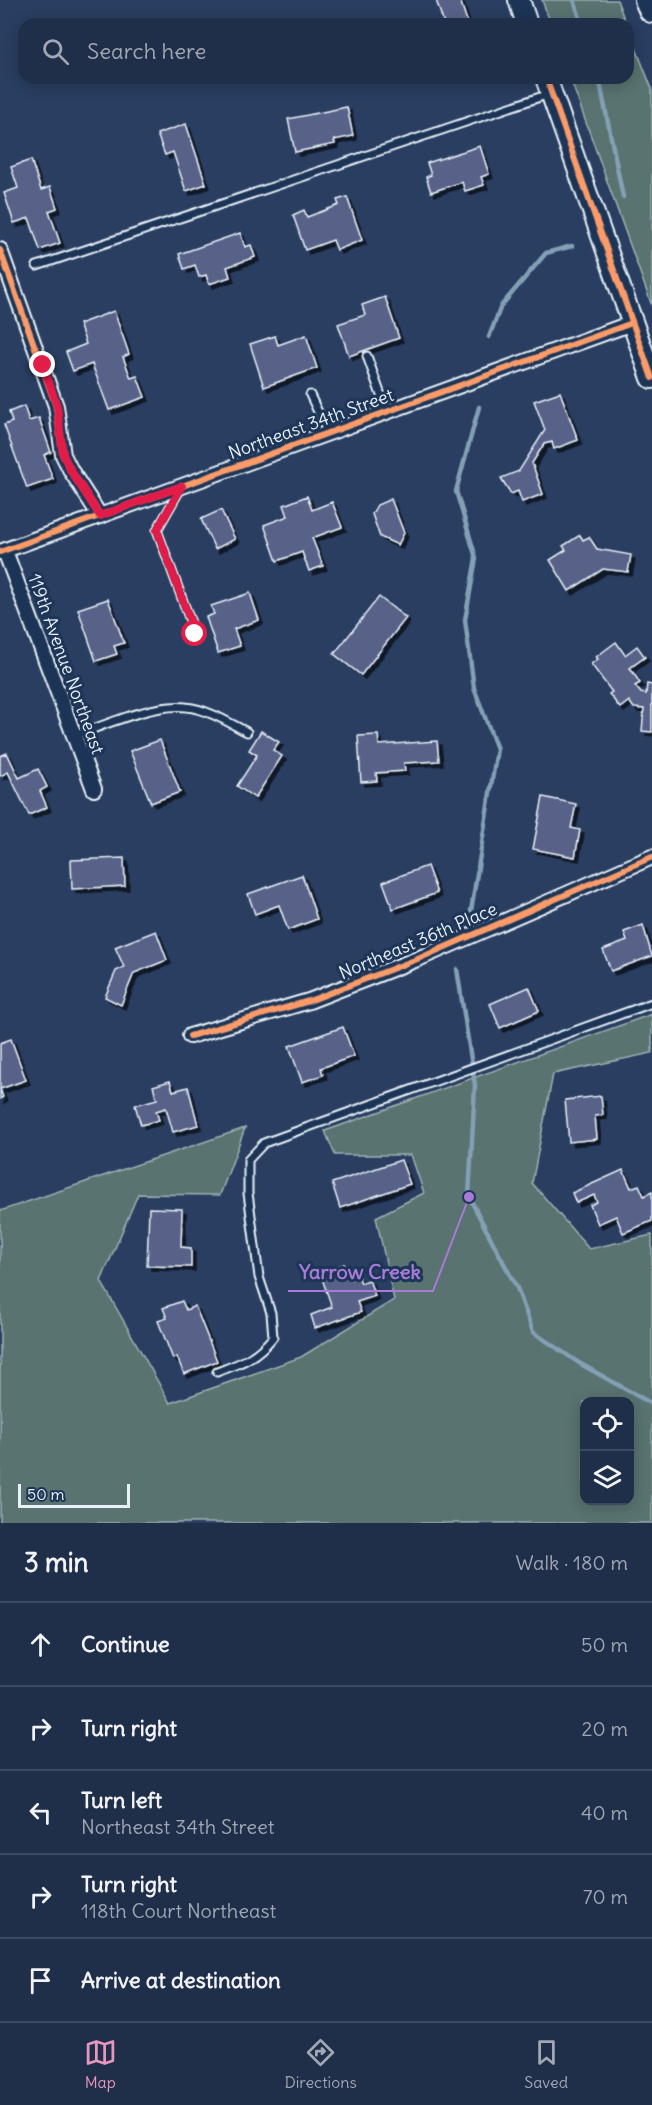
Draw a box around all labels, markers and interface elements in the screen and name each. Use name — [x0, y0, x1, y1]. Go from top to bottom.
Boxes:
search box — [18, 18, 634, 84]
icon: search — [39, 35, 72, 68]
text: Search here — [87, 37, 206, 65]
route end — [29, 351, 55, 377]
street label: Northeast 34th Street — [225, 383, 397, 464]
street label: 119th Avenue Northeast — [23, 570, 110, 757]
route start — [181, 620, 207, 646]
street label: Northeast 36th Place — [335, 897, 500, 984]
callout: Yarrow Creek — [288, 1253, 433, 1291]
text: Yarrow Creek — [298, 1259, 421, 1284]
map controls — [580, 1397, 634, 1505]
button: locate — [580, 1397, 634, 1451]
button: layers — [580, 1451, 634, 1505]
scale bar — [18, 1481, 130, 1508]
text: 50 m — [27, 1484, 65, 1504]
text: 3 min — [24, 1546, 89, 1579]
text: Walk · 180 m — [516, 1550, 628, 1575]
icon: ahead — [24, 1628, 57, 1661]
text: Continue — [81, 1630, 170, 1658]
text: 50 m — [581, 1632, 628, 1657]
icon: right — [24, 1712, 57, 1745]
text: Turn right — [81, 1714, 177, 1742]
text: 20 m — [582, 1716, 628, 1741]
text: Turn left — [81, 1786, 162, 1814]
icon: left — [24, 1796, 57, 1829]
text: 40 m — [581, 1800, 628, 1825]
text: Northeast 34th Street — [81, 1814, 274, 1839]
text: Turn right — [81, 1870, 177, 1898]
icon: right — [24, 1880, 57, 1913]
text: 70 m — [583, 1884, 628, 1909]
text: 118th Court Northeast — [81, 1898, 276, 1923]
icon: arrive — [24, 1964, 57, 1997]
text: Arrive at destination — [81, 1966, 281, 1994]
tab: Map — [84, 2036, 117, 2092]
tab: Directions — [284, 2036, 357, 2092]
tab: Saved — [524, 2036, 568, 2092]

